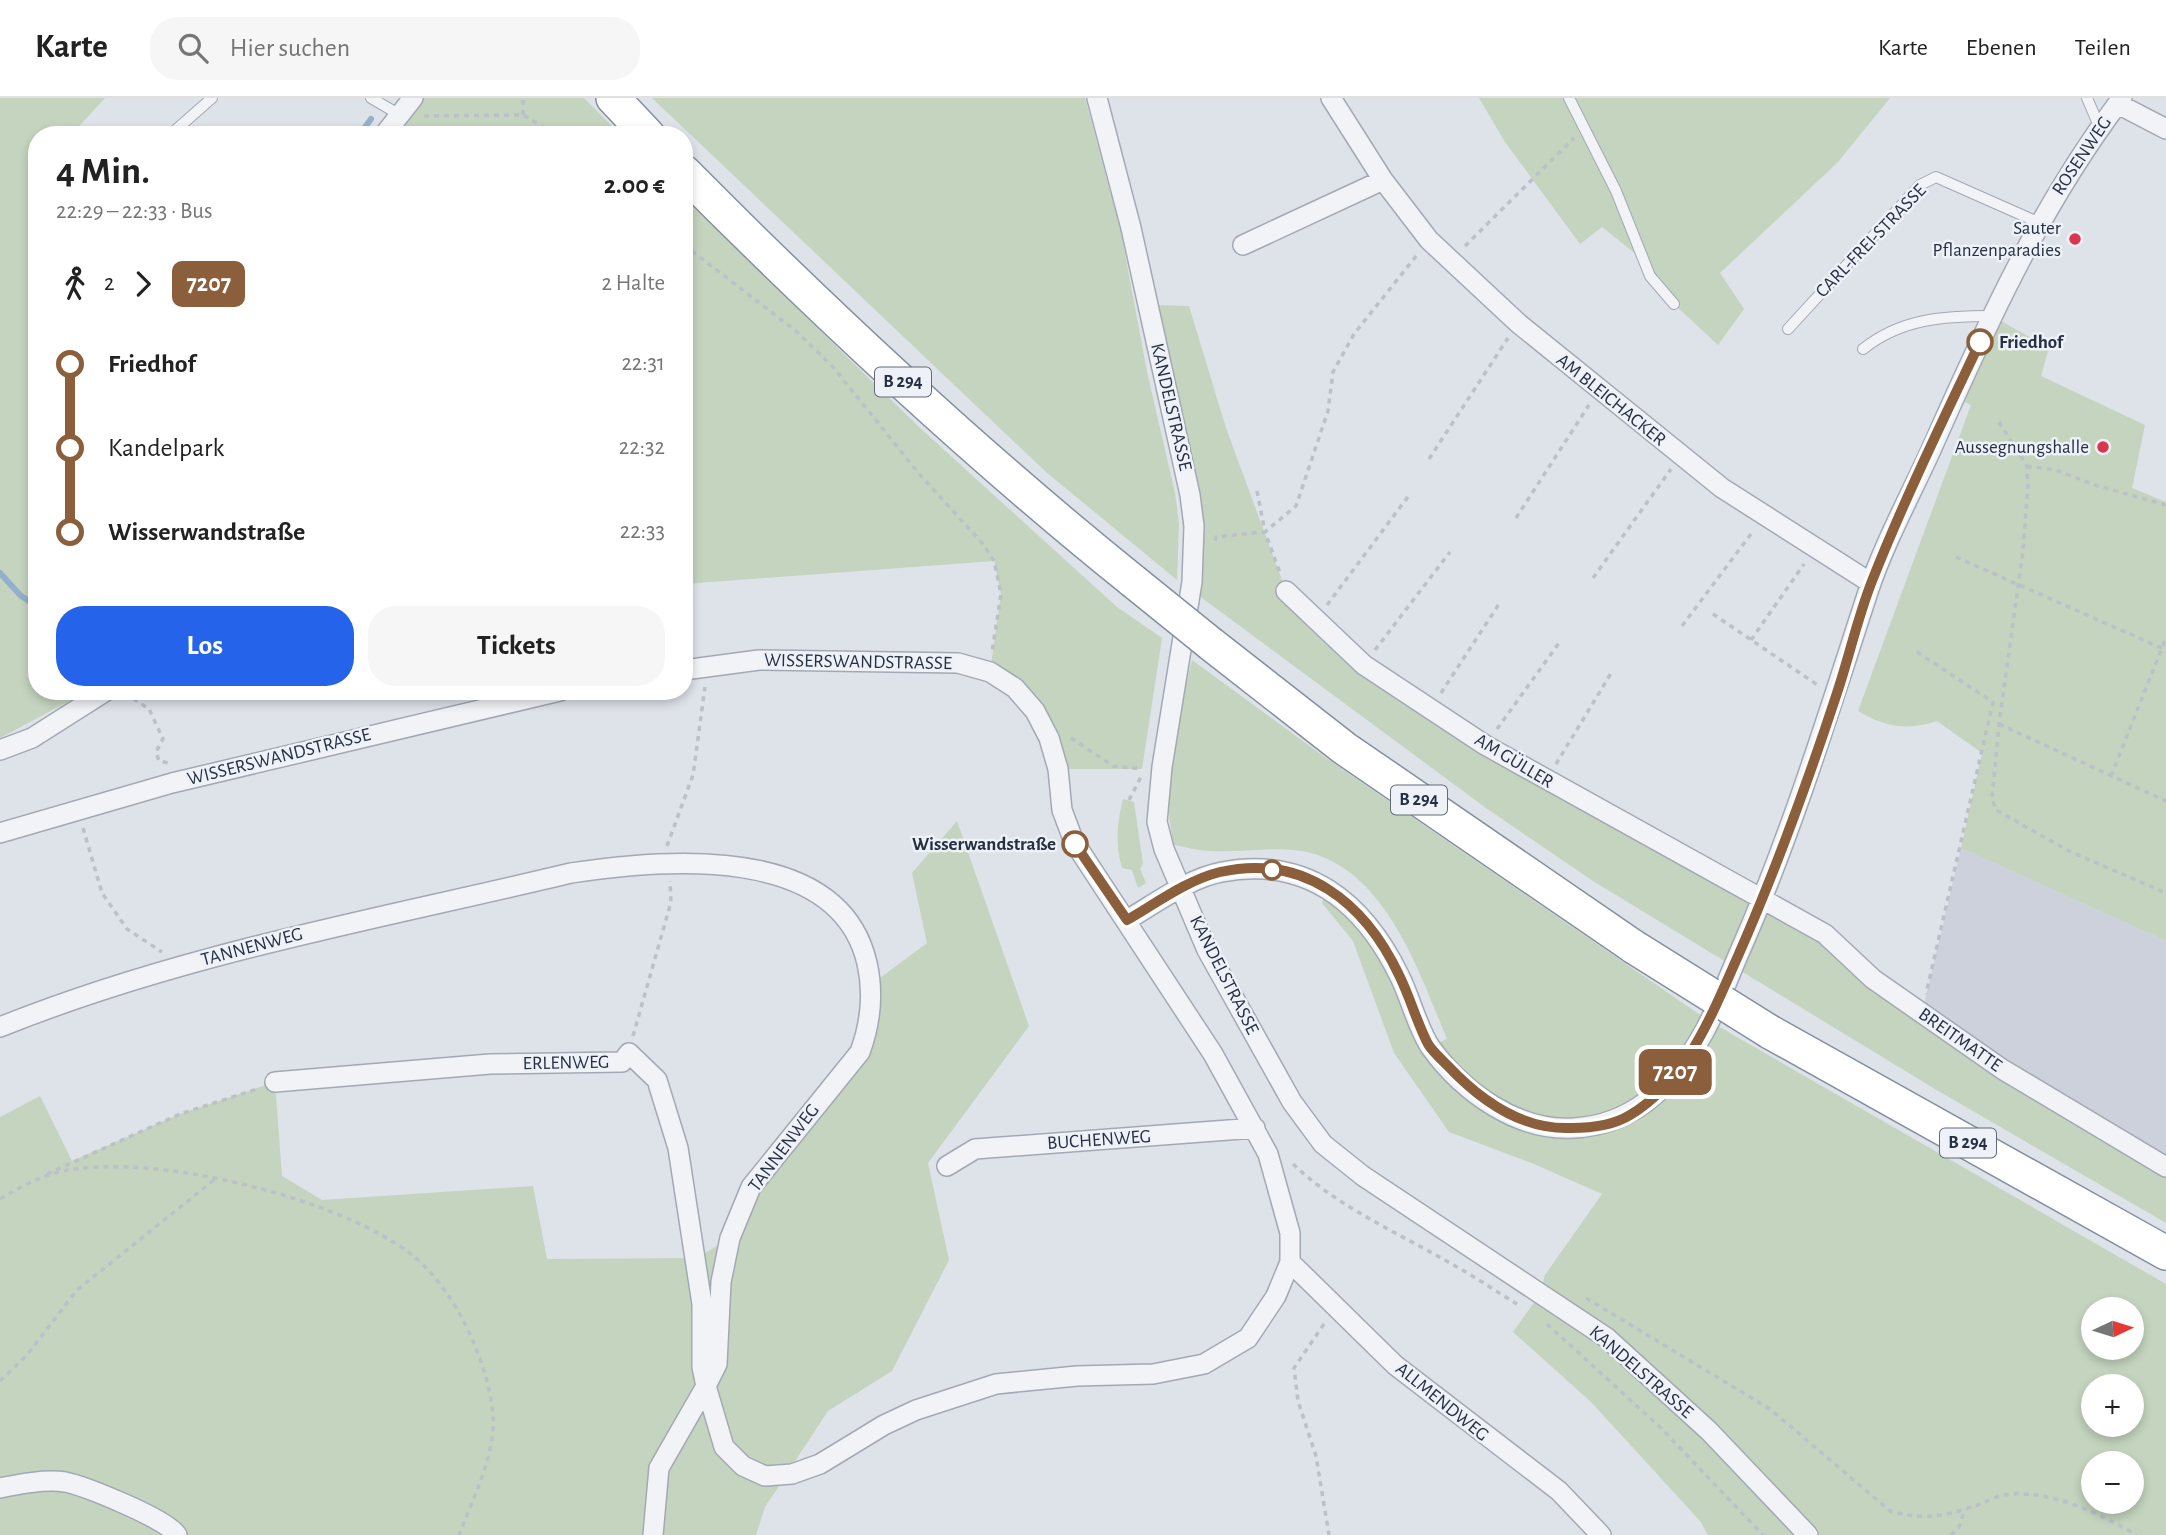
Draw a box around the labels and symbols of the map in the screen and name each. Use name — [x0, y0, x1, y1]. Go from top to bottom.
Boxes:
street label: ROSENWEG — [2049, 113, 2115, 199]
street label: CARL-FREI-STRASSE — [1812, 181, 1930, 301]
place label: Sauter Pflanzenparadies — [1933, 219, 2061, 260]
marker: Sauter Pflanzenparadies — [2067, 231, 2083, 247]
marker: Friedhof — [1967, 329, 1993, 355]
place label: Friedhof — [1999, 333, 2065, 352]
street label: KANDELSTRASSE — [1147, 341, 1195, 473]
street label: AM BLEICHACKER — [1553, 350, 1669, 450]
road number: B 294 — [875, 368, 931, 396]
place label: Aussegnungshalle — [1955, 438, 2089, 457]
marker: Aussegnungshalle — [2095, 439, 2111, 455]
street label: WISSERSWANDSTRASSE — [764, 651, 952, 673]
street label: WISSERSWANDSTRASSE — [185, 725, 373, 789]
street label: AM GÜLLER — [1471, 729, 1557, 792]
road number: B 294 — [1391, 786, 1447, 814]
marker: Wisserwandstraße — [1062, 831, 1088, 857]
place label: Wisserwandstraße — [912, 835, 1056, 854]
unlabelled marker — [1262, 860, 1282, 880]
street label: KANDELSTRASSE — [1186, 913, 1262, 1037]
street label: TANNENWEG — [199, 924, 305, 970]
street label: BREITMATTE — [1915, 1004, 2005, 1076]
line badge: 7207 — [1626, 1049, 1724, 1095]
street label: ERLENWEG — [523, 1053, 609, 1073]
street label: TANNENWEG — [745, 1101, 823, 1195]
street label: BUCHENWEG — [1046, 1127, 1152, 1153]
road number: B 294 — [1940, 1128, 1996, 1158]
north arrow — [2081, 1297, 2144, 1360]
street label: KANDELSTRASSE — [1586, 1322, 1696, 1422]
street label: ALLMENDWEG — [1392, 1359, 1492, 1445]

